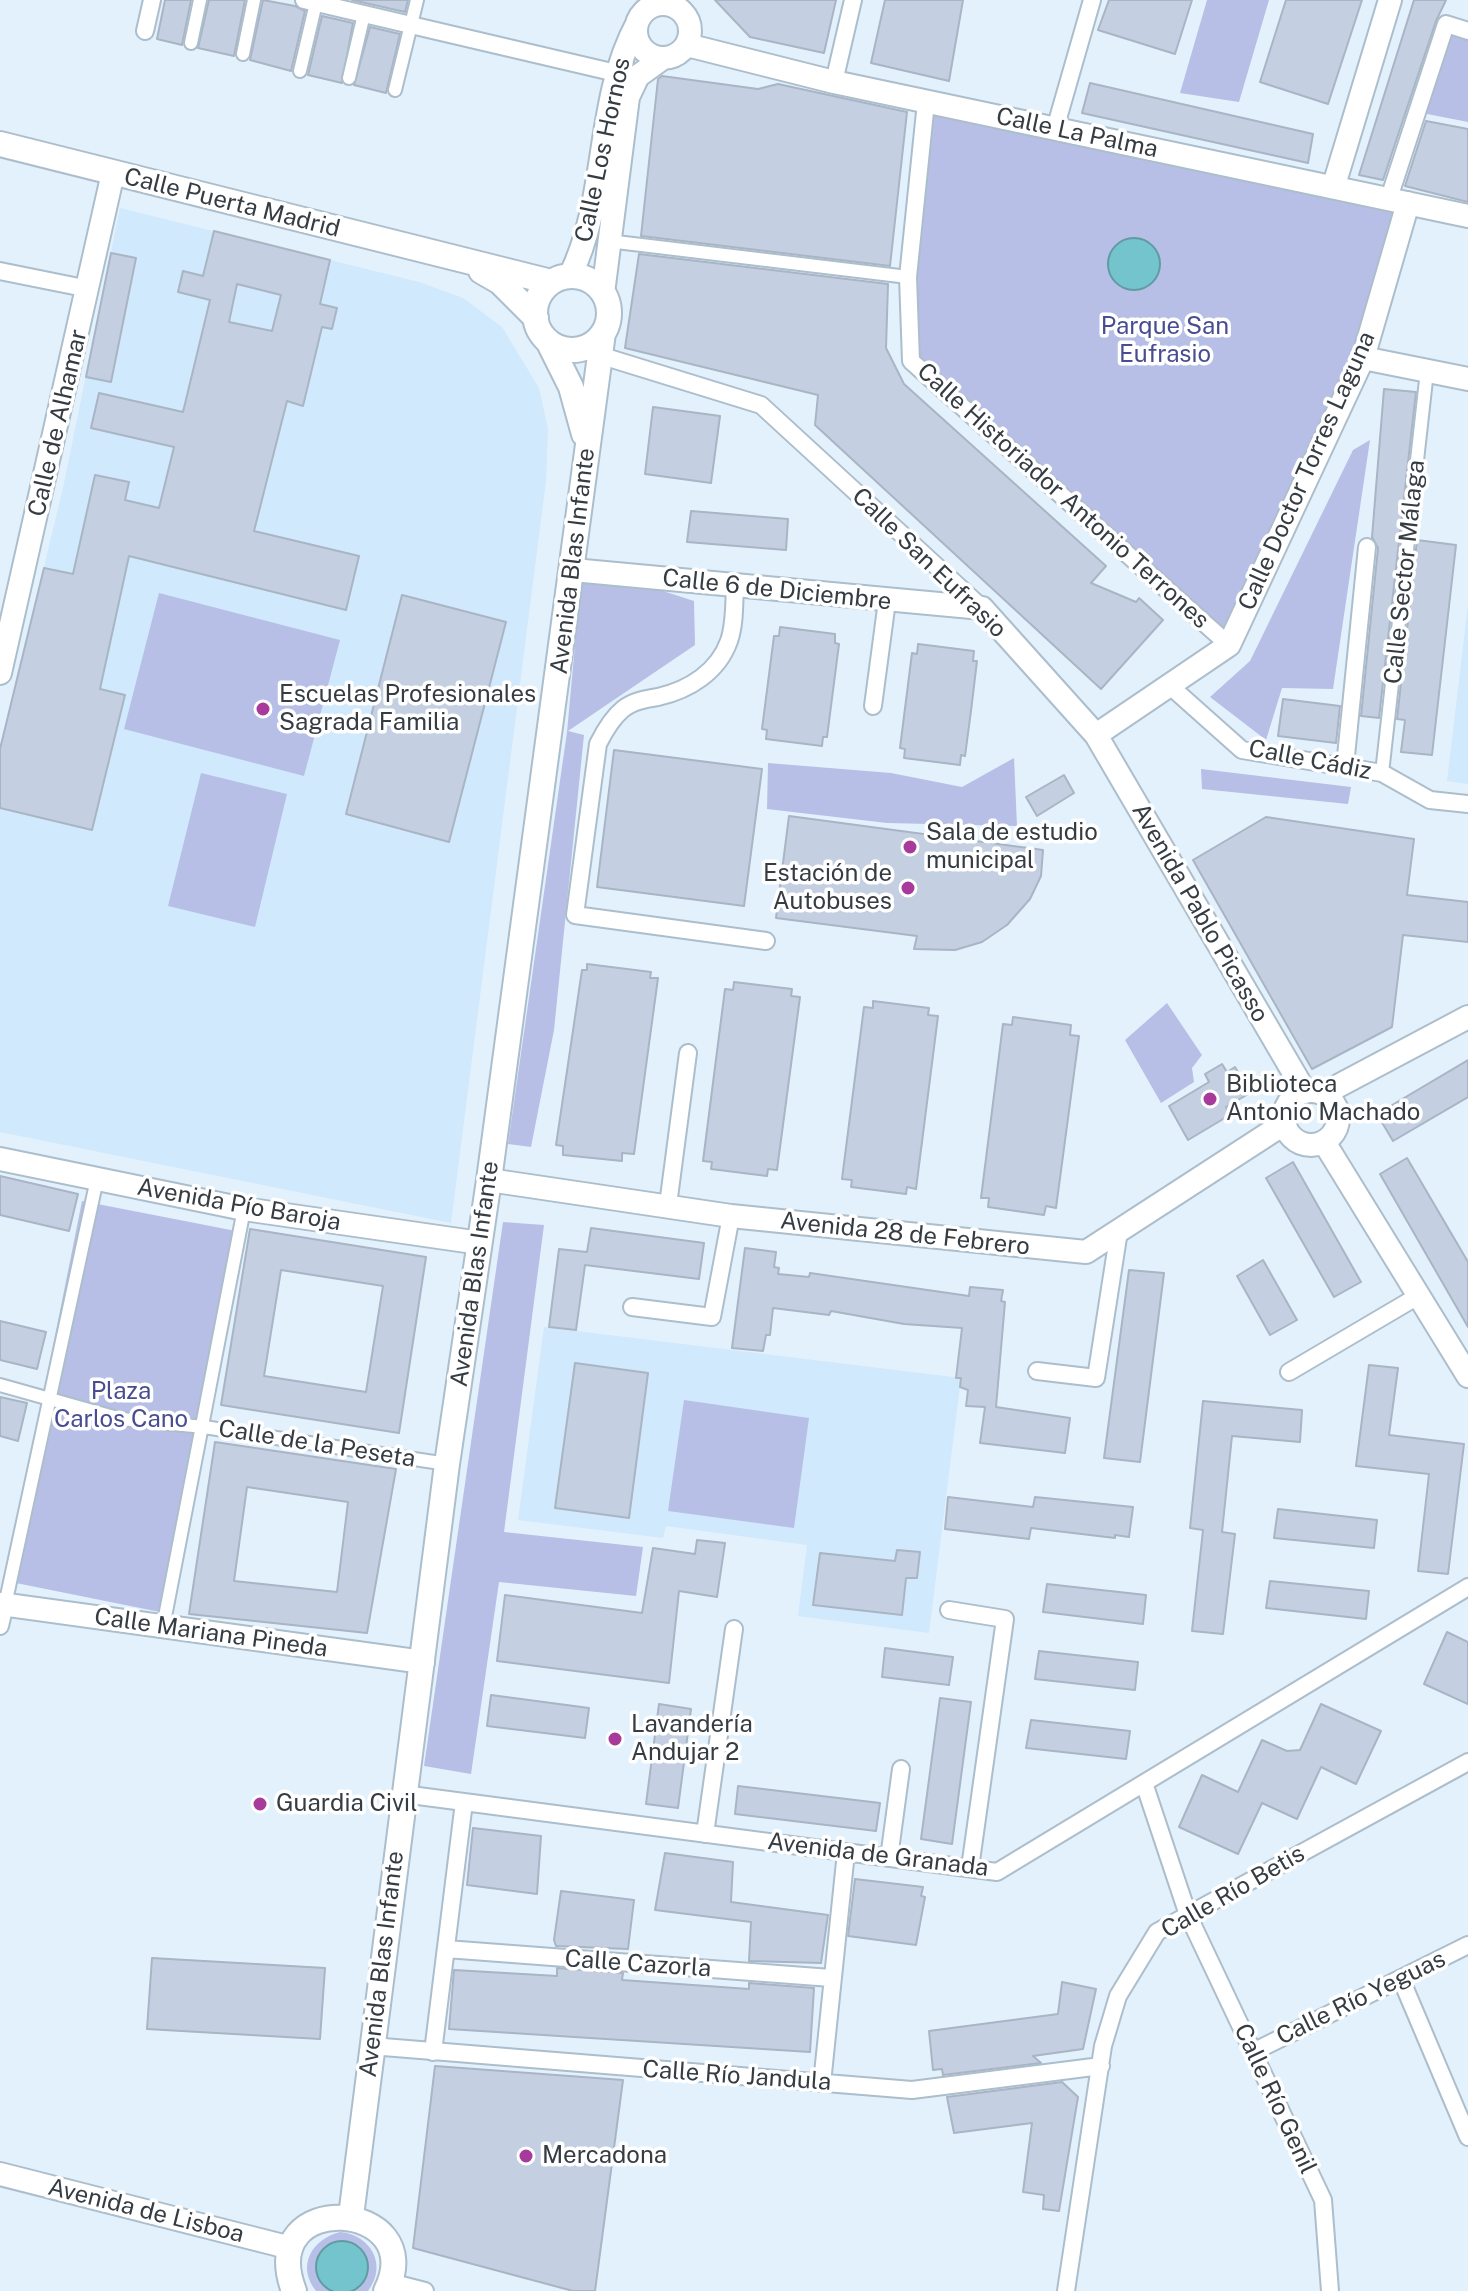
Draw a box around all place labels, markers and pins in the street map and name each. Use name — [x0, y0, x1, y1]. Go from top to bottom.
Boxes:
place label: Escuelas Profesionales Sagrada Familia — [279, 681, 536, 737]
marker: Escuelas Profesionales Sagrada Familia — [254, 700, 272, 718]
place label: Sala de estudio municipal — [926, 819, 1098, 875]
marker: Sala de estudio municipal — [901, 838, 919, 856]
place label: Estación de Autobuses — [763, 860, 892, 916]
marker: Estación de Autobuses — [899, 879, 917, 897]
place label: Biblioteca Antonio Machado — [1226, 1071, 1420, 1127]
marker: Biblioteca Antonio Machado — [1201, 1090, 1219, 1108]
place label: Lavandería Andujar 2 — [631, 1711, 753, 1767]
marker: Lavandería Andujar 2 — [606, 1730, 624, 1748]
place label: Guardia Civil — [276, 1790, 417, 1818]
marker: Guardia Civil — [251, 1795, 269, 1813]
place label: Mercadona — [542, 2142, 667, 2170]
marker: Mercadona — [517, 2147, 535, 2165]

